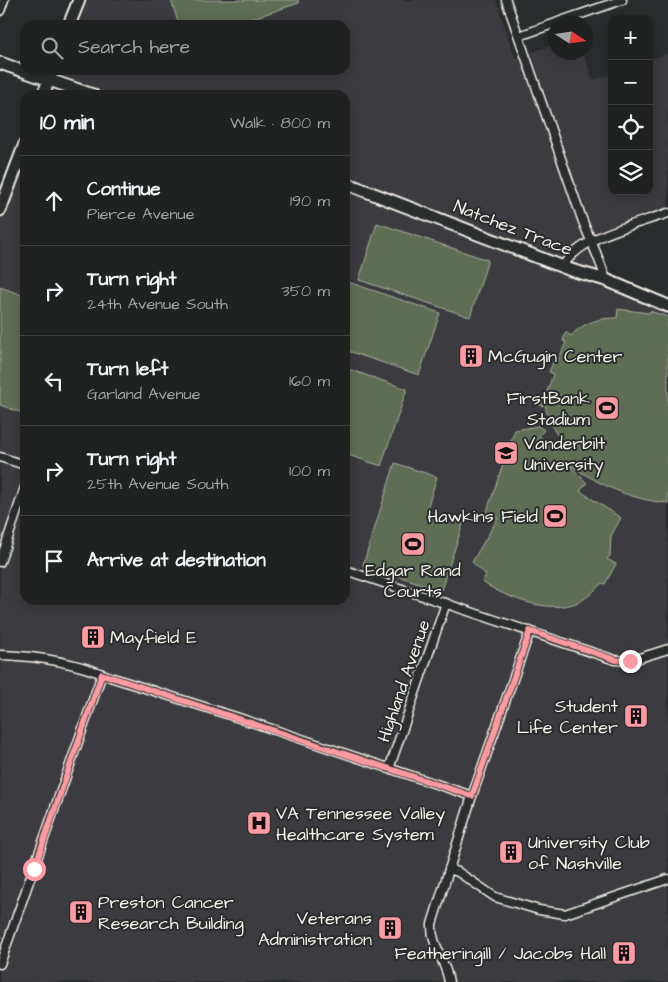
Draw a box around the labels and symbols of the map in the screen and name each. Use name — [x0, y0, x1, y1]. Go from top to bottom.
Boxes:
north arrow — [548, 15, 593, 60]
street label: Natchez Trace — [450, 194, 576, 262]
building icon: McGugin Center — [458, 343, 484, 369]
place label: McGugin Center — [488, 344, 623, 370]
place label: FirstBank Stadium — [507, 386, 590, 432]
sports icon: FirstBank Stadium — [594, 395, 620, 421]
place label: Vanderbilt University — [524, 431, 606, 478]
school or university icon: Vanderbilt University — [493, 440, 519, 466]
sports icon: Hawkins Field — [542, 503, 568, 529]
place label: Hawkins Field — [427, 504, 538, 529]
sports icon: Edgar Rand Courts — [400, 531, 426, 557]
place label: Edgar Rand Courts — [365, 558, 461, 604]
street label: Highland Avenue — [371, 616, 438, 746]
building icon: Mayfield E — [80, 624, 106, 650]
place label: Mayfield E — [110, 625, 197, 651]
route end — [619, 650, 642, 673]
place label: Student Life Center — [517, 694, 619, 740]
building icon: Student Life Center — [623, 703, 649, 729]
place label: VA Tennessee Valley Healthcare System — [276, 801, 445, 848]
hospital icon: VA Tennessee Valley Healthcare System — [246, 810, 272, 836]
place label: University Club of Nashville — [528, 830, 650, 876]
building icon: University Club of Nashville — [498, 839, 524, 865]
route start — [23, 858, 46, 881]
place label: Preston Cancer Research Building — [98, 890, 244, 937]
building icon: Preston Cancer Research Building — [68, 899, 94, 925]
place label: Veterans Administration — [258, 906, 372, 952]
building icon: Veterans Administration — [377, 915, 403, 941]
building icon: Featheringill / Jacobs Hall — [611, 940, 637, 966]
place label: Featheringill / Jacobs Hall — [395, 941, 606, 967]

